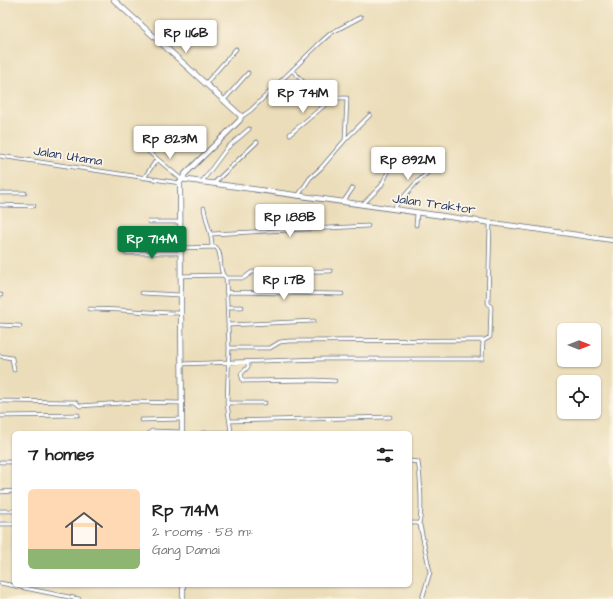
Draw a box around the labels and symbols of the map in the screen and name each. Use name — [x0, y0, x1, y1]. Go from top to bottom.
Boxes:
pin: Rp 1.16B — [145, 20, 227, 54]
pin: Rp 741M — [266, 80, 340, 114]
pin: Rp 823M — [133, 126, 207, 160]
street label: Jalan Utama — [32, 142, 104, 170]
pin: Rp 892M — [371, 147, 445, 181]
street label: Jalan Traktor — [391, 189, 477, 219]
pin: Rp 1.88B — [249, 204, 331, 238]
pin: Rp 714M — [115, 226, 189, 260]
pin: Rp 1.7B — [247, 267, 321, 301]
north arrow — [557, 323, 601, 367]

